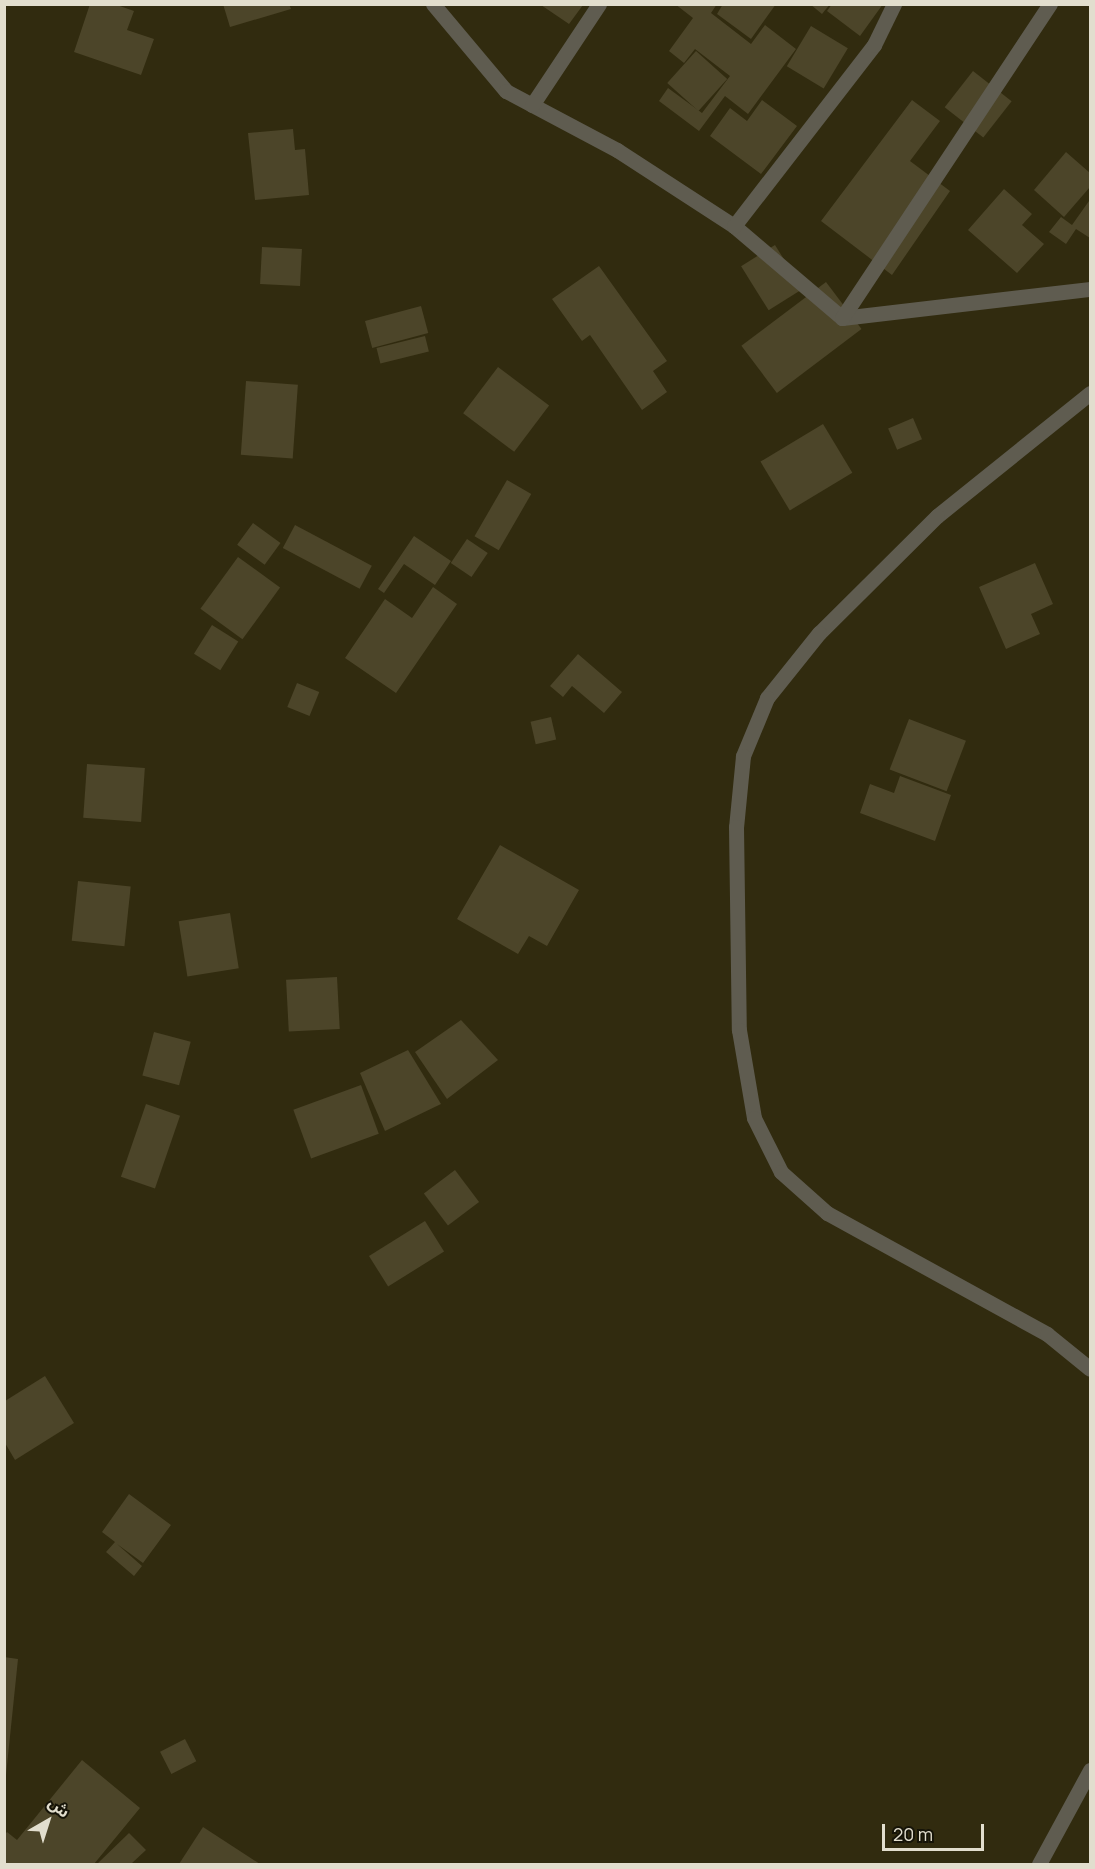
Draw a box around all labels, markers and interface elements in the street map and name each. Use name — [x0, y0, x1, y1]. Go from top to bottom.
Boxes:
north arrow — [18, 1791, 78, 1851]
text: ش — [44, 1792, 75, 1822]
scale bar — [885, 1812, 987, 1850]
text: 20 m — [893, 1822, 933, 1846]

